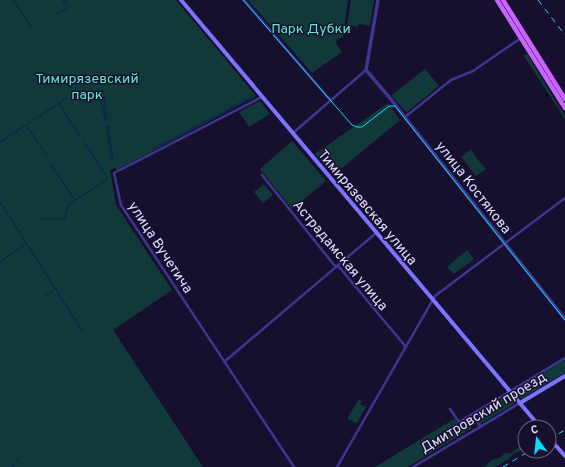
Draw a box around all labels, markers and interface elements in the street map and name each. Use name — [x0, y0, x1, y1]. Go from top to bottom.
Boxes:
park label: Парк Дубки — [271, 21, 351, 38]
park label: Тимирязевский парк — [35, 71, 139, 104]
street label: улица Костякова — [431, 138, 514, 238]
street label: Тимирязевская улица — [314, 147, 420, 269]
street label: Астрадамская улица — [289, 197, 391, 315]
street label: улица Вучетича — [124, 199, 196, 297]
street label: Дмитровский проезд — [418, 369, 550, 458]
north arrow — [517, 419, 557, 459]
text: С — [529, 423, 540, 438]

